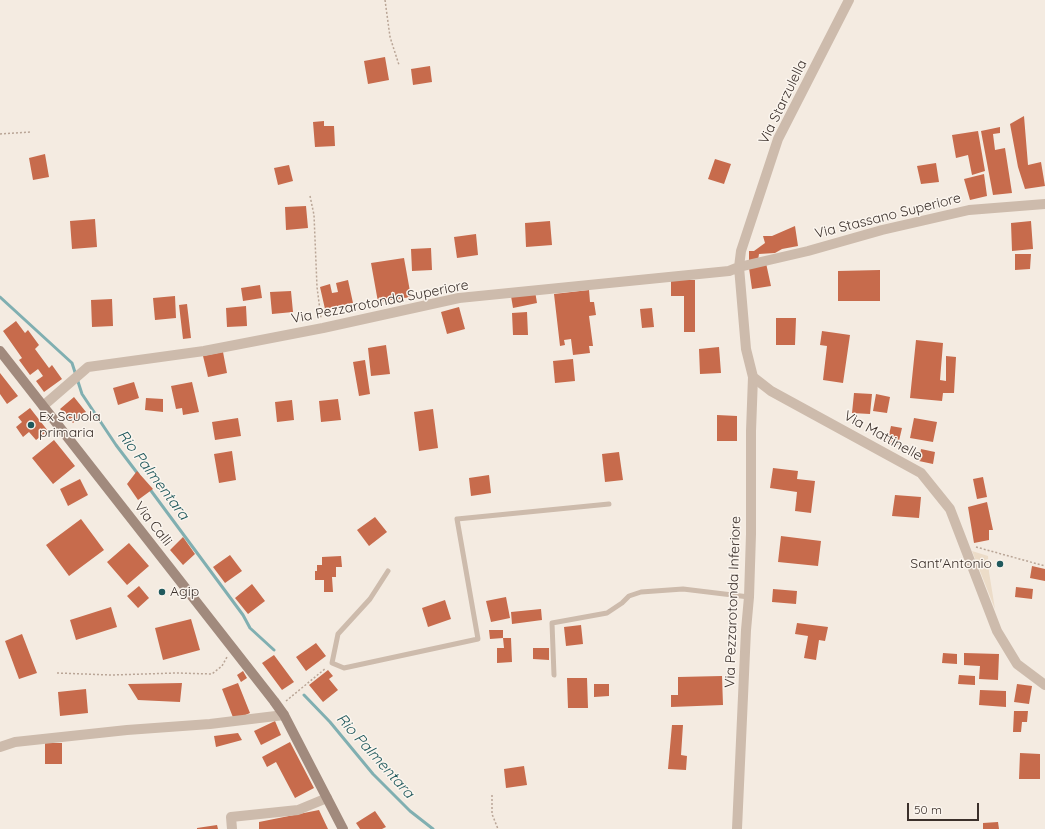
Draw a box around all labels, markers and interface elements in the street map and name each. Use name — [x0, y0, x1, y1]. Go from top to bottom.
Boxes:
street label: Via Starzulella — [755, 57, 811, 147]
street label: Via Stassano Superiore — [813, 190, 963, 242]
street label: Via Pezzarotonda Superiore — [290, 277, 470, 327]
street label: Via Mattinelle — [841, 407, 925, 465]
place label: Ex Scuola primaria — [39, 409, 101, 442]
marker: Ex Scuola primaria — [26, 420, 36, 430]
water label: Rio Palmentara — [113, 427, 193, 523]
street label: Via Calli — [130, 498, 176, 550]
street label: Via Pezzarotonda Inferiore — [722, 516, 744, 688]
place label: Sant'Antonio — [910, 556, 992, 572]
marker: Sant'Antonio — [995, 559, 1005, 569]
place label: Agip — [170, 584, 199, 600]
marker: Agip — [157, 587, 167, 597]
water label: Rio Palmentara — [332, 710, 418, 802]
scale bar — [909, 795, 981, 821]
text: 50 m — [914, 802, 942, 817]

